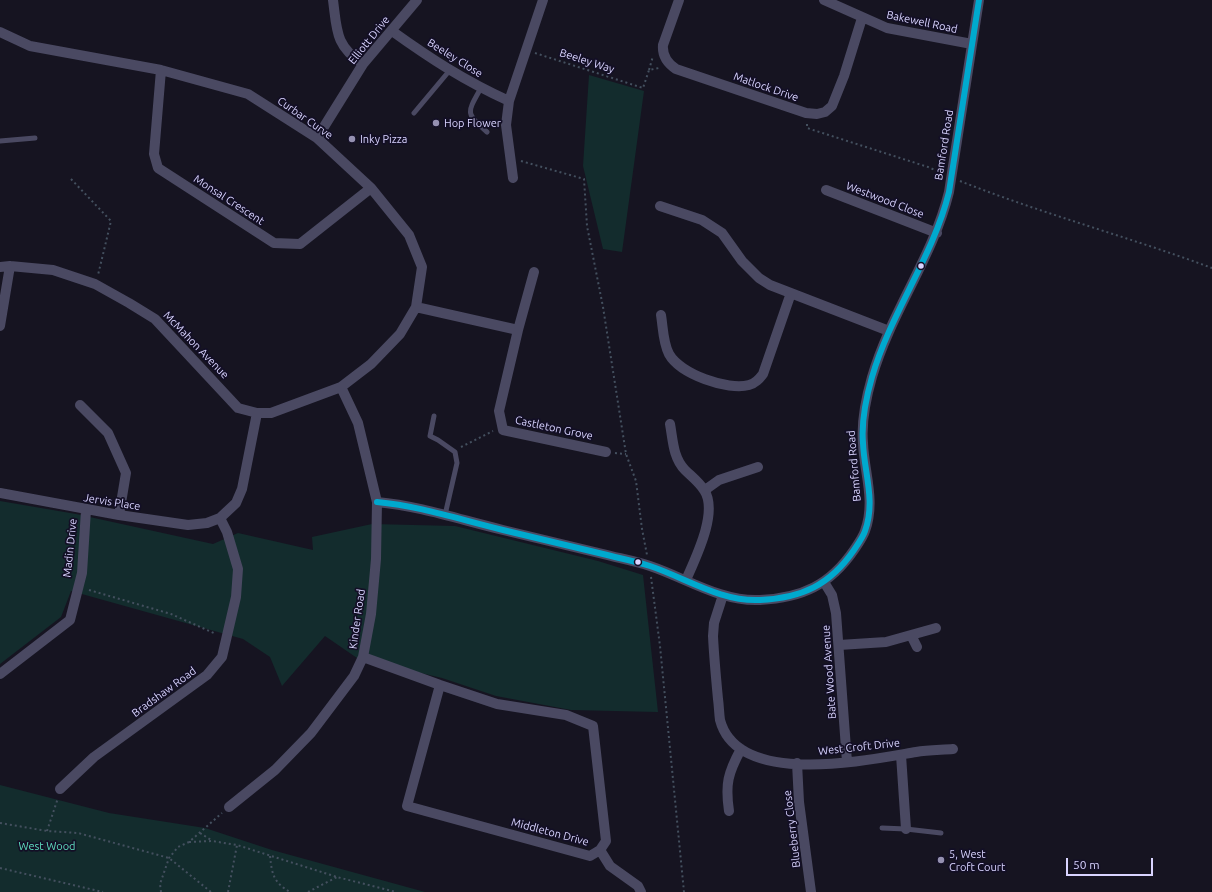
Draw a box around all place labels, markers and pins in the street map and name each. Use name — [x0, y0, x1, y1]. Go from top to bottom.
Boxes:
place label: Hop Flower — [444, 116, 501, 130]
marker: Hop Flower — [431, 118, 441, 128]
place label: Inky Pizza — [360, 132, 407, 146]
marker: Inky Pizza — [347, 134, 357, 144]
unlabelled marker — [916, 261, 926, 271]
unlabelled marker — [633, 557, 643, 567]
place label: 5, West Croft Court — [949, 847, 1005, 873]
marker: 5, West Croft Court — [936, 855, 946, 865]

